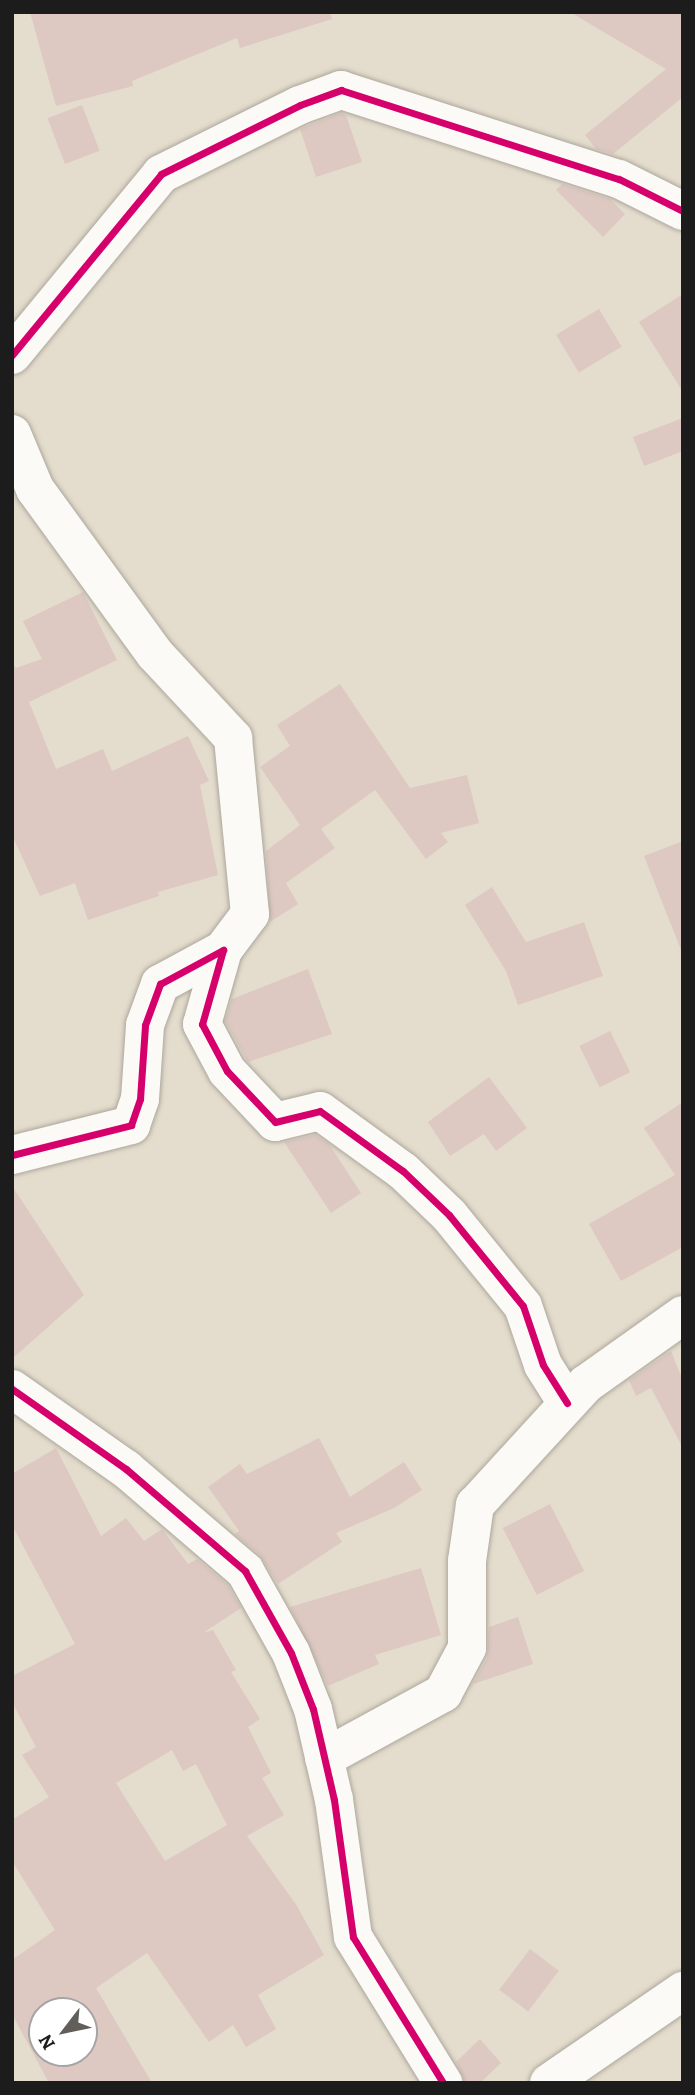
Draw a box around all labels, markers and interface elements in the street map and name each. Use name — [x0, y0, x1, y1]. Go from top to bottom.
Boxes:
north arrow — [28, 1997, 98, 2067]
text: N — [32, 2029, 62, 2055]

